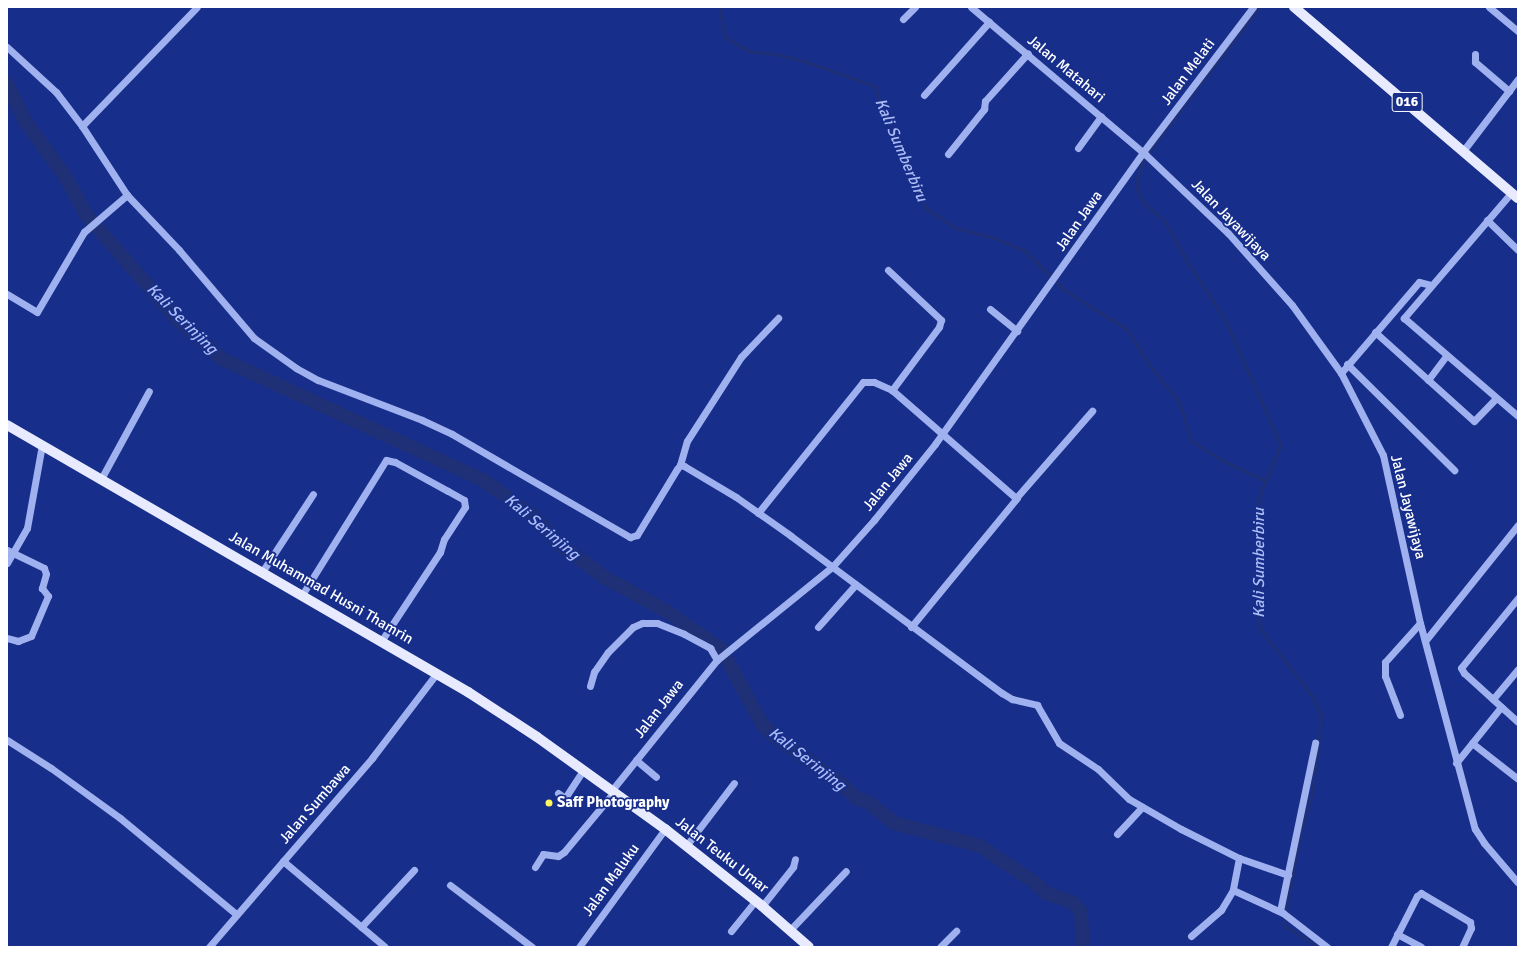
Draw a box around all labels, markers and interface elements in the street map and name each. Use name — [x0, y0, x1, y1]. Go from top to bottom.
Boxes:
street label: Jalan Matahari — [1024, 31, 1108, 107]
street label: Jalan Melati — [1157, 35, 1219, 109]
road number: 016 — [1391, 90, 1423, 114]
water label: Kali Sumberbiru — [871, 95, 931, 205]
street label: Jalan Jayawijaya — [1188, 175, 1274, 265]
street label: Jalan Jawa — [1052, 187, 1106, 255]
water label: Kali Serinjing — [143, 280, 221, 358]
street label: Jalan Jawa — [859, 449, 917, 515]
street label: Jalan Jayawijaya — [1386, 453, 1430, 561]
water label: Kali Serinjing — [501, 490, 583, 564]
water label: Kali Sumberbiru — [1249, 508, 1269, 618]
street label: Jalan Muhammad Husni Thamrin — [226, 528, 416, 648]
street label: Jalan Jawa — [631, 676, 687, 742]
water label: Kali Serinjing — [765, 723, 849, 795]
street label: Jalan Sumbawa — [276, 761, 354, 847]
place label: Saff Photography — [557, 794, 670, 812]
marker: Saff Photography — [544, 798, 554, 808]
street label: Jalan Teuku Umar — [672, 813, 772, 897]
street label: Jalan Maluku — [579, 840, 643, 920]

